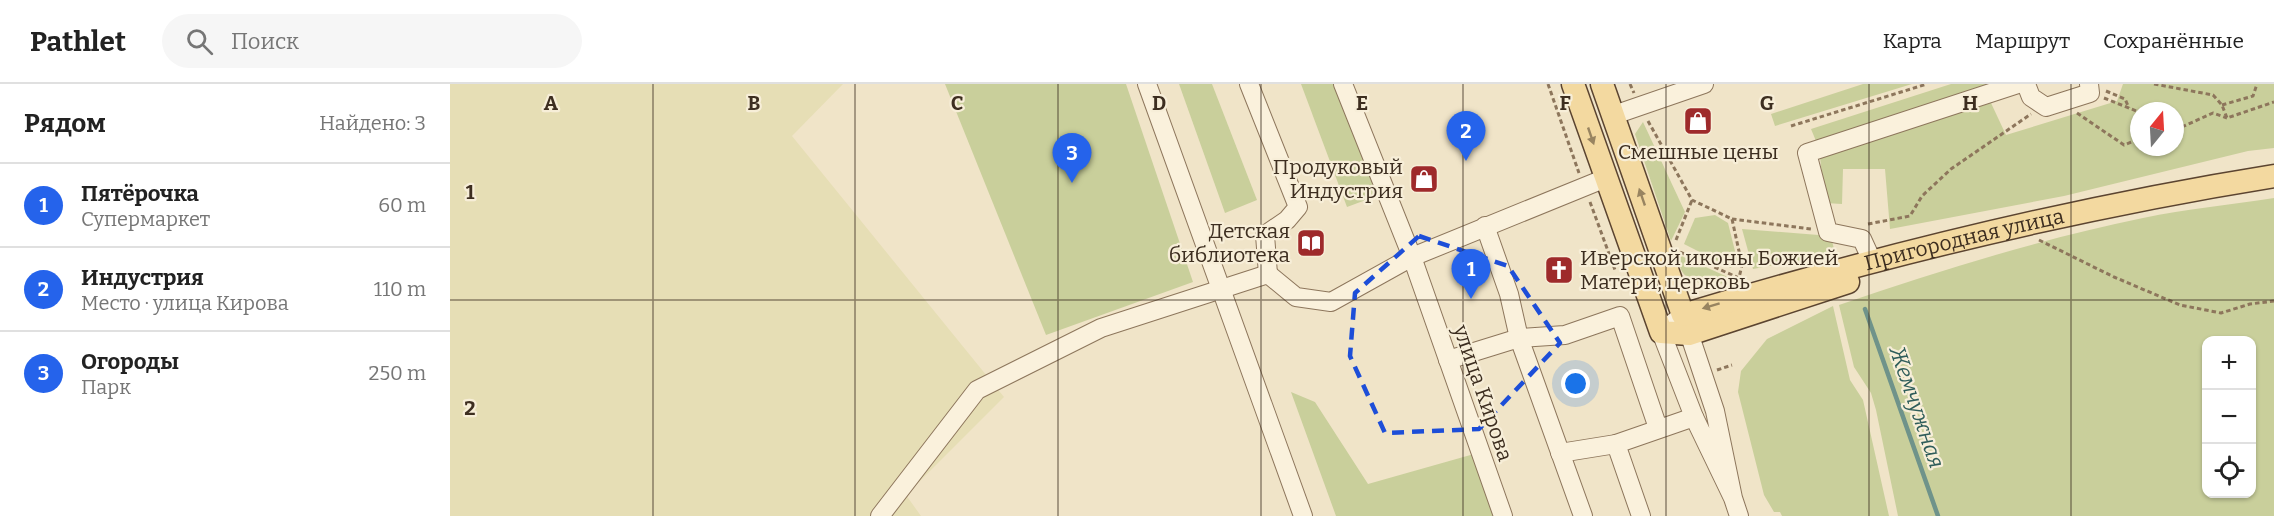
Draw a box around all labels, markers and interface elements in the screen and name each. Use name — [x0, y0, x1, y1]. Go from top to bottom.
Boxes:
search box — [162, 14, 582, 68]
text: Pathlet — [30, 25, 126, 58]
icon: search — [183, 25, 216, 58]
text: Поиск — [231, 28, 299, 55]
text: Карта — [1883, 28, 1942, 54]
text: Маршрут — [1975, 28, 2070, 54]
text: Сохранённые — [2103, 28, 2244, 54]
text: A — [544, 91, 559, 115]
text: B — [748, 91, 761, 115]
text: C — [951, 91, 963, 115]
text: D — [1152, 91, 1166, 115]
text: E — [1356, 91, 1368, 115]
text: F — [1559, 91, 1571, 115]
text: G — [1760, 91, 1774, 115]
text: H — [1962, 91, 1978, 115]
north arrow — [2130, 102, 2184, 156]
shop icon: Смешные цены — [1682, 105, 1714, 137]
text: Рядом — [24, 108, 106, 139]
text: Найдено: 3 — [319, 111, 426, 135]
pin: 2 — [1446, 112, 1486, 161]
one-way arrow — [1587, 127, 1597, 145]
pin: 3 — [1052, 134, 1092, 183]
place label: Смешные цены — [1618, 139, 1778, 165]
place label: Продуковый Индустрия — [1273, 154, 1403, 204]
shop icon: Продуковый Индустрия — [1408, 163, 1440, 195]
text: Пятёрочка — [81, 180, 199, 207]
text: 1 — [466, 180, 475, 204]
one-way arrow — [1637, 188, 1647, 206]
text: 1 — [39, 193, 48, 217]
text: 60 m — [378, 193, 426, 217]
street label: Пригородная улица — [1861, 203, 2067, 276]
text: Супермаркет — [81, 207, 210, 231]
place label: Детская библиотека — [1169, 218, 1290, 268]
library icon: Детская библиотека — [1295, 227, 1327, 259]
place label: Иверской иконы Божией Матери, церковь — [1580, 245, 1839, 295]
pin: 1 — [1452, 250, 1490, 299]
church icon: Иверской иконы Божией Матери, церковь — [1543, 254, 1575, 286]
text: Индустрия — [81, 264, 204, 291]
text: 2 — [38, 277, 49, 301]
text: 110 m — [374, 277, 426, 301]
text: Место · улица Кирова — [81, 291, 289, 315]
one-way arrow — [1702, 302, 1720, 312]
street label: улица Кирова — [1447, 320, 1519, 465]
map controls — [2202, 336, 2256, 498]
button: + — [2202, 336, 2256, 390]
water label: Жемчужная — [1883, 341, 1951, 472]
text: Огороды — [81, 348, 179, 375]
text: 3 — [38, 361, 49, 385]
text: 250 m — [369, 361, 426, 385]
your location — [1561, 369, 1590, 398]
text: Парк — [81, 375, 131, 399]
button: − — [2202, 390, 2256, 444]
text: 2 — [464, 396, 476, 420]
button: locate — [2202, 444, 2256, 498]

